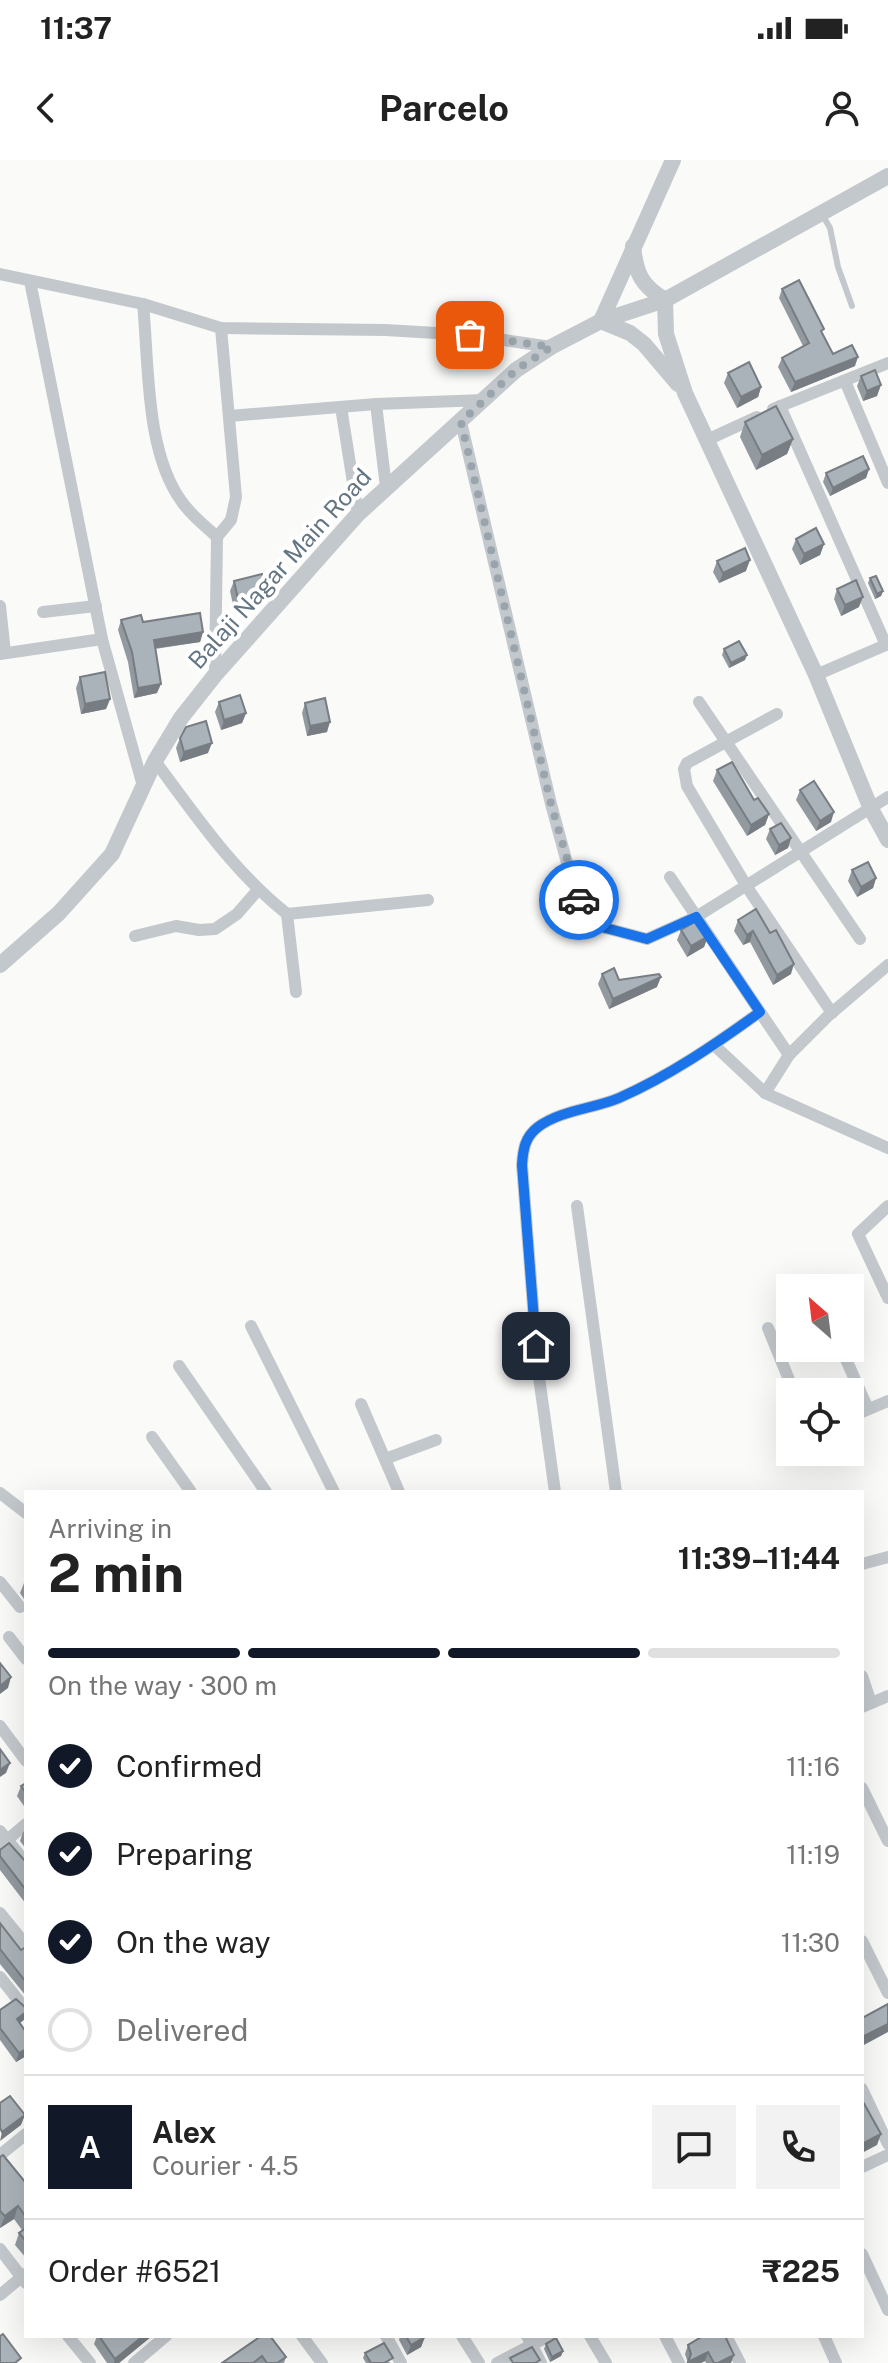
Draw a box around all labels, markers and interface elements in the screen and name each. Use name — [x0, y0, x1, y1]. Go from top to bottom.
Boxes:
text: 11:37 — [40, 10, 112, 46]
icon: back — [24, 86, 68, 130]
icon: person — [820, 86, 864, 130]
text: Parcelo — [379, 87, 509, 129]
pin — [436, 301, 504, 369]
icon: bag — [448, 313, 492, 357]
street label: Balaji Nagar Main Road — [182, 463, 376, 674]
courier — [539, 860, 619, 940]
icon: car — [557, 878, 601, 922]
north arrow — [776, 1274, 864, 1362]
map controls — [776, 1274, 864, 1466]
pin — [502, 1312, 570, 1380]
icon: home — [514, 1324, 558, 1368]
button: locate — [776, 1378, 864, 1466]
text: Arriving in — [48, 1513, 172, 1544]
text: 11:39–11:44 — [678, 1540, 840, 1576]
text: 2 min — [48, 1543, 184, 1604]
text: On the way · 300 m — [48, 1670, 277, 1701]
icon: check — [48, 1744, 92, 1788]
text: Confirmed — [116, 1748, 262, 1784]
text: 11:16 — [786, 1751, 840, 1782]
icon: check — [48, 1832, 92, 1876]
text: Preparing — [116, 1836, 253, 1872]
text: 11:19 — [786, 1839, 840, 1870]
icon: check — [48, 1920, 92, 1964]
text: On the way — [116, 1924, 270, 1960]
text: 11:30 — [781, 1927, 840, 1958]
text: Delivered — [116, 2012, 248, 2048]
button: chat — [652, 2105, 736, 2189]
button: phone — [756, 2105, 840, 2189]
text: Alex — [152, 2114, 216, 2150]
text: A — [79, 2129, 101, 2165]
text: Courier · 4.5 — [152, 2150, 299, 2181]
text: Order #6521 — [48, 2253, 221, 2289]
text: ₹225 — [762, 2253, 840, 2289]

